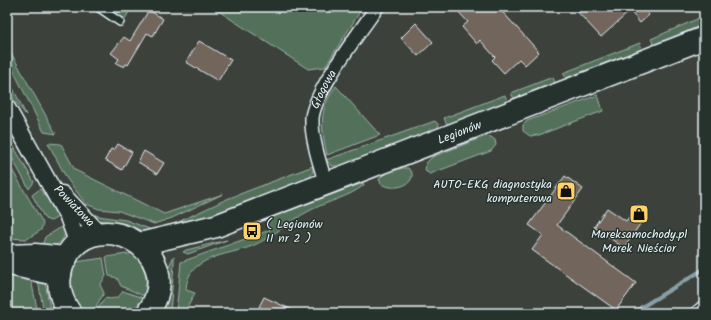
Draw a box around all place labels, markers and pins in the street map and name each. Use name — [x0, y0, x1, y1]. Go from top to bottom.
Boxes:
place label: AUTO-EKG diagnostyka komputerowa — [433, 175, 552, 208]
shop icon: AUTO-EKG diagnostyka komputerowa — [555, 180, 577, 202]
shop icon: Mareksamochody.pl Marek Nieścior — [628, 203, 650, 225]
place label: ( Legionów II nr 2 ) — [266, 215, 323, 248]
bus stop icon: ( Legionów II nr 2 ) — [241, 220, 263, 242]
place label: Mareksamochody.pl Marek Nieścior — [591, 225, 687, 258]

